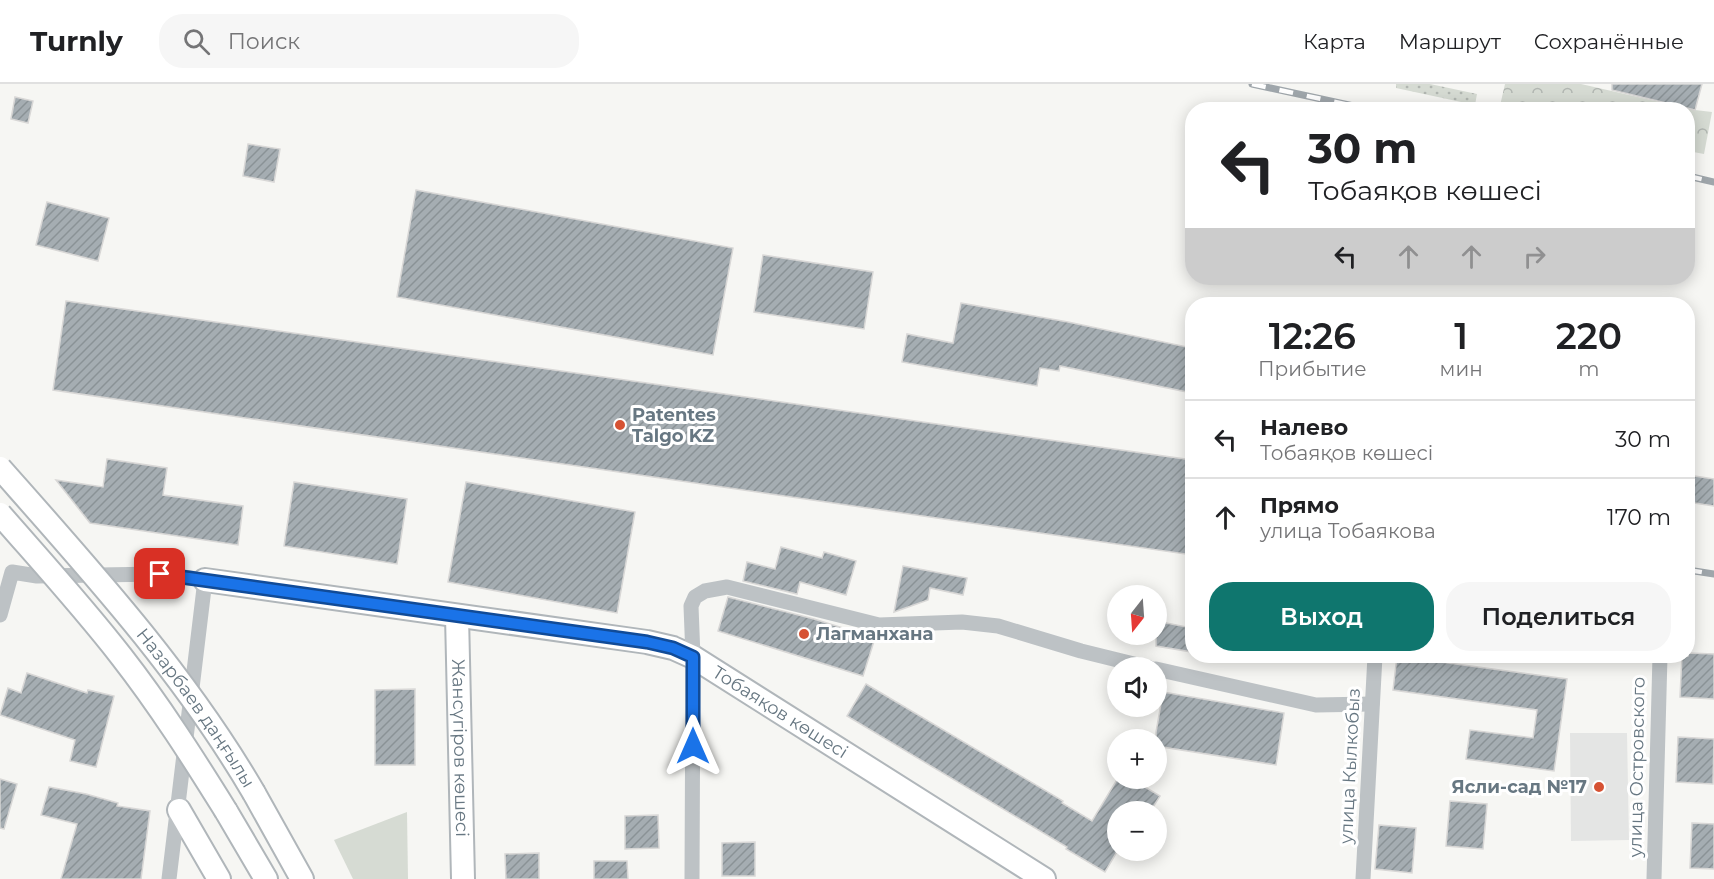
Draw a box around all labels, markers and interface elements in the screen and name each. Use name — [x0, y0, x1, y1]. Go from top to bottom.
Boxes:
search box — [159, 14, 579, 68]
text: Turnly — [30, 24, 123, 58]
icon: search — [180, 25, 213, 58]
text: Поиск — [228, 28, 300, 55]
text: Карта — [1303, 29, 1366, 54]
text: Маршрут — [1399, 29, 1501, 54]
text: Сохранённые — [1534, 29, 1684, 54]
text: 30 m — [1308, 122, 1417, 174]
icon: left — [1209, 126, 1287, 204]
text: Тобаяқов көшесі — [1308, 174, 1542, 207]
icon: left — [1329, 240, 1362, 273]
icon: ahead — [1392, 240, 1425, 273]
icon: ahead — [1455, 240, 1488, 273]
icon: right — [1518, 240, 1551, 273]
text: 12:26 — [1269, 314, 1356, 358]
text: 1 — [1454, 314, 1468, 358]
text: 220 — [1556, 314, 1622, 358]
text: Прибытие — [1258, 357, 1367, 381]
text: мин — [1440, 357, 1483, 381]
text: m — [1578, 357, 1599, 381]
place label: Patentes Talgo KZ — [632, 404, 716, 447]
text: Налево — [1260, 414, 1348, 441]
marker: Patentes Talgo KZ — [613, 418, 627, 432]
icon: left — [1209, 423, 1242, 456]
text: 30 m — [1615, 426, 1671, 453]
text: Тобаяқов көшесі — [1260, 441, 1433, 465]
text: Прямо — [1260, 492, 1339, 519]
icon: ahead — [1209, 501, 1242, 534]
text: 170 m — [1607, 504, 1671, 531]
text: улица Тобаякова — [1260, 519, 1436, 543]
pin — [134, 548, 185, 599]
icon: arrive — [143, 557, 176, 590]
button: Выход — [1209, 582, 1434, 651]
button: Поделиться — [1446, 582, 1671, 651]
north arrow — [1107, 585, 1167, 645]
map controls — [1107, 585, 1167, 861]
place label: Лагманхана — [816, 623, 933, 645]
street label: Назарбаев даңғылы — [132, 624, 259, 792]
marker: Лагманхана — [797, 627, 811, 641]
button: sound — [1107, 657, 1167, 717]
street label: Жансүгіров көшесі — [447, 659, 473, 837]
street label: Тобаяқов көшесі — [708, 661, 852, 763]
street label: улица Островского — [1624, 676, 1650, 859]
street label: улица Кылкобыз — [1335, 687, 1365, 846]
position arrow — [661, 714, 725, 778]
button: + — [1107, 729, 1167, 789]
place label: Ясли-сад №17 — [1452, 776, 1587, 798]
marker: Ясли-сад №17 — [1592, 780, 1606, 794]
button: − — [1107, 801, 1167, 861]

